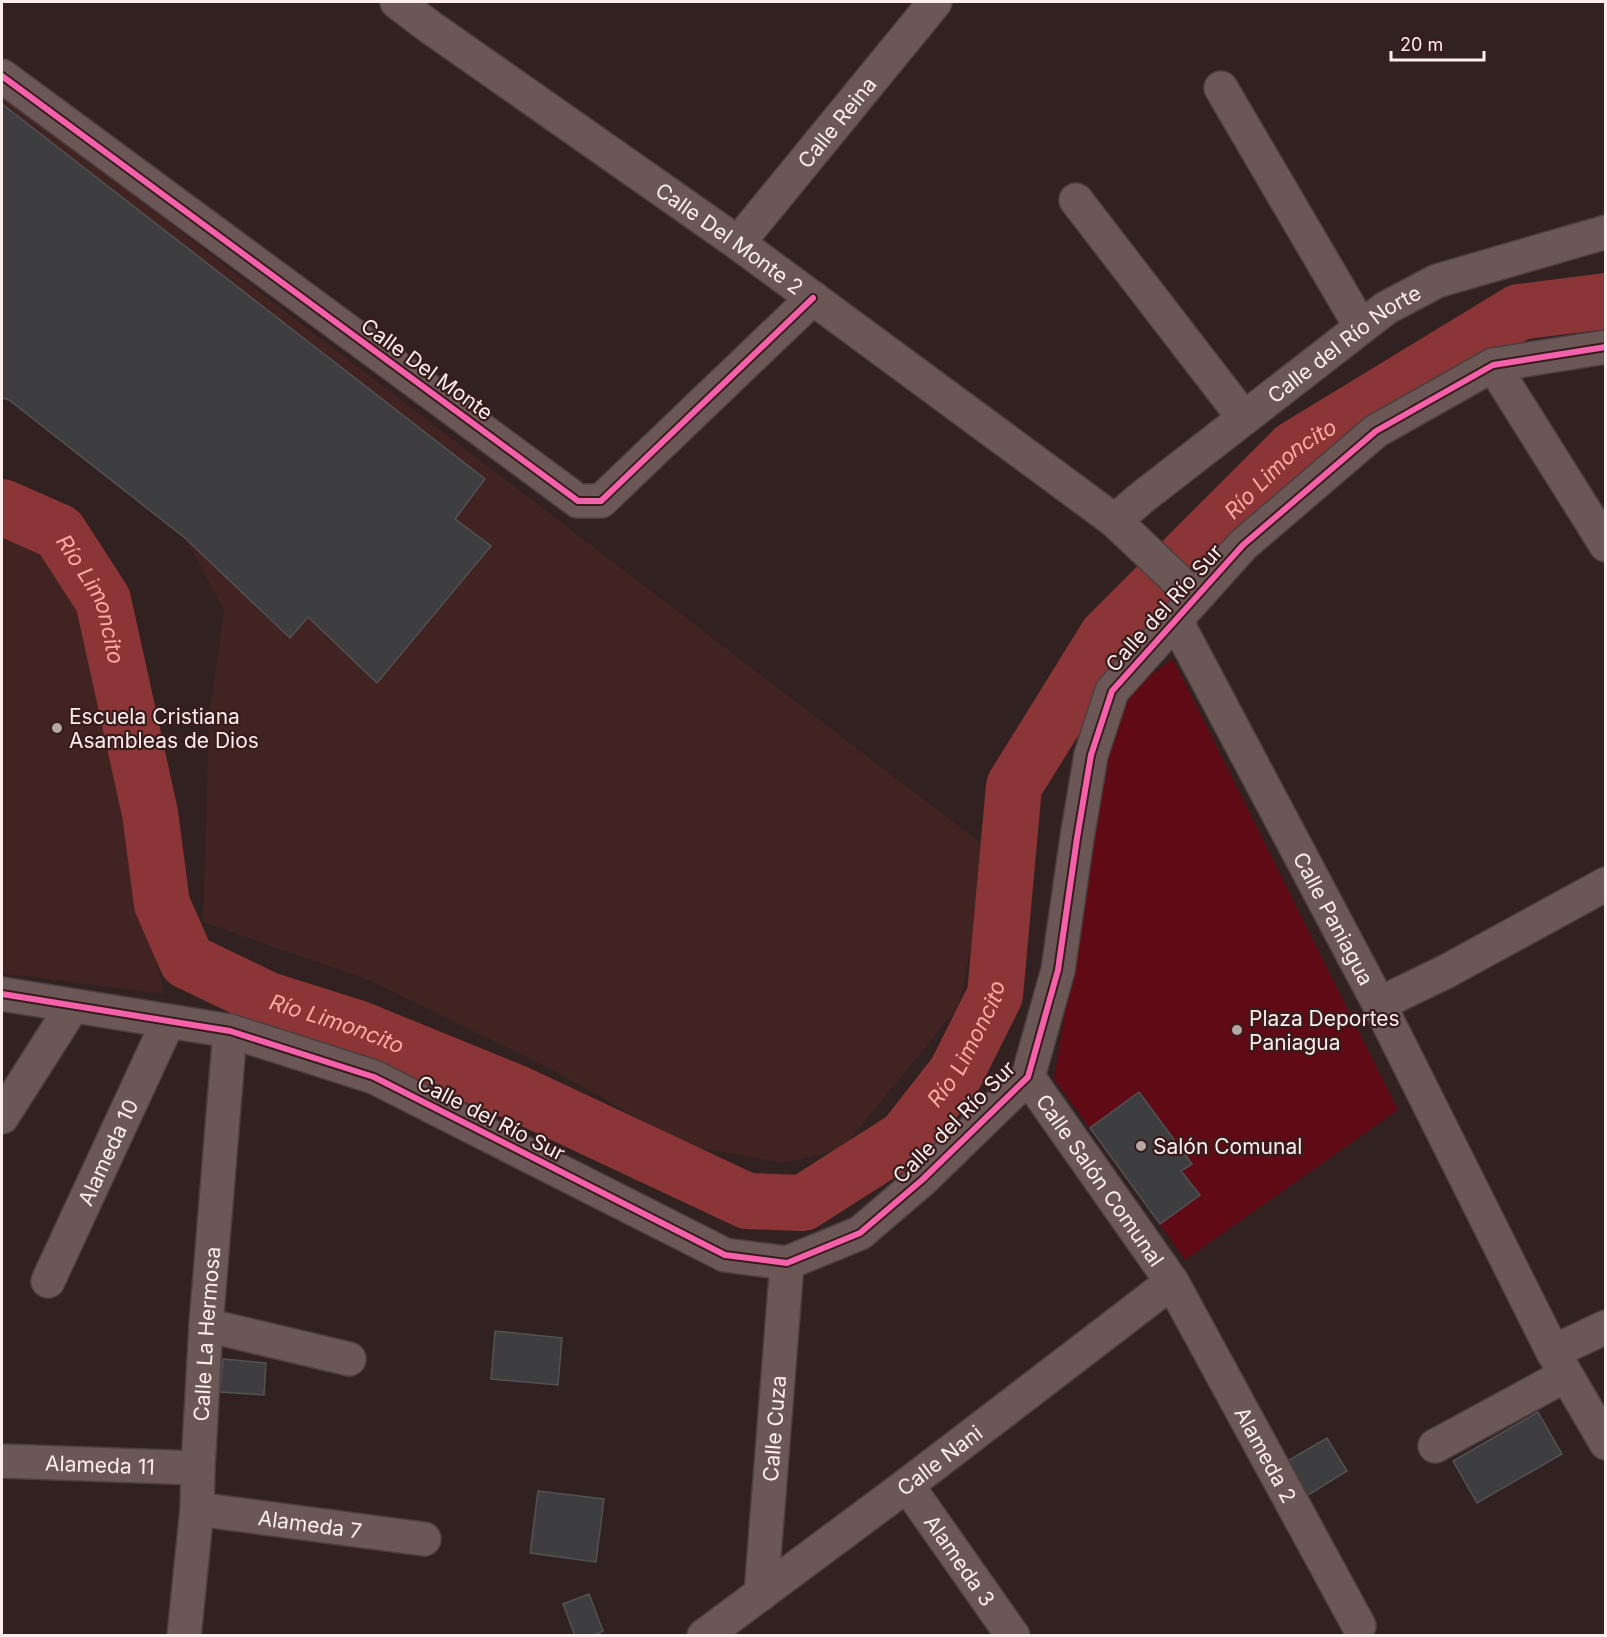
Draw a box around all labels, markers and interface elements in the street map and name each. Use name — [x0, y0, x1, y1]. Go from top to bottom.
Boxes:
scale bar — [1391, 24, 1484, 62]
text: 20 m — [1400, 34, 1443, 55]
street label: Calle Reina — [792, 72, 881, 173]
street label: Calle Del Monte 2 — [651, 177, 808, 299]
street label: Calle del Río Norte — [1262, 279, 1425, 408]
street label: Calle Del Monte — [356, 313, 498, 425]
water label: Río Limoncito — [1219, 413, 1341, 524]
water label: Río Limoncito — [51, 530, 130, 666]
street label: Calle del Río Sur — [1100, 539, 1228, 677]
place label: Escuela Cristiana Asambleas de Dios — [69, 704, 259, 753]
marker: Escuela Cristiana Asambleas de Dios — [50, 721, 64, 735]
street label: Calle Paniagua — [1288, 848, 1379, 989]
water label: Río Limoncito — [922, 980, 1009, 1112]
water label: Río Limoncito — [267, 988, 408, 1059]
place label: Plaza Deportes Paniagua — [1249, 1006, 1400, 1055]
marker: Plaza Deportes Paniagua — [1230, 1023, 1244, 1037]
street label: Calle del Río Sur — [888, 1056, 1020, 1188]
street label: Calle del Río Sur — [413, 1070, 569, 1166]
street label: Calle Salón Comunal — [1031, 1089, 1170, 1271]
street label: Alameda 10 — [72, 1095, 143, 1209]
place label: Salón Comunal — [1153, 1134, 1302, 1159]
marker: Salón Comunal — [1134, 1139, 1148, 1153]
street label: Calle La Hermosa — [188, 1246, 225, 1422]
street label: Calle Cuza — [757, 1374, 791, 1483]
street label: Alameda 2 — [1230, 1402, 1302, 1507]
street label: Calle Nani — [892, 1420, 987, 1501]
street label: Alameda 11 — [45, 1450, 155, 1479]
street label: Alameda 7 — [257, 1505, 363, 1543]
street label: Alameda 3 — [919, 1510, 1000, 1611]

